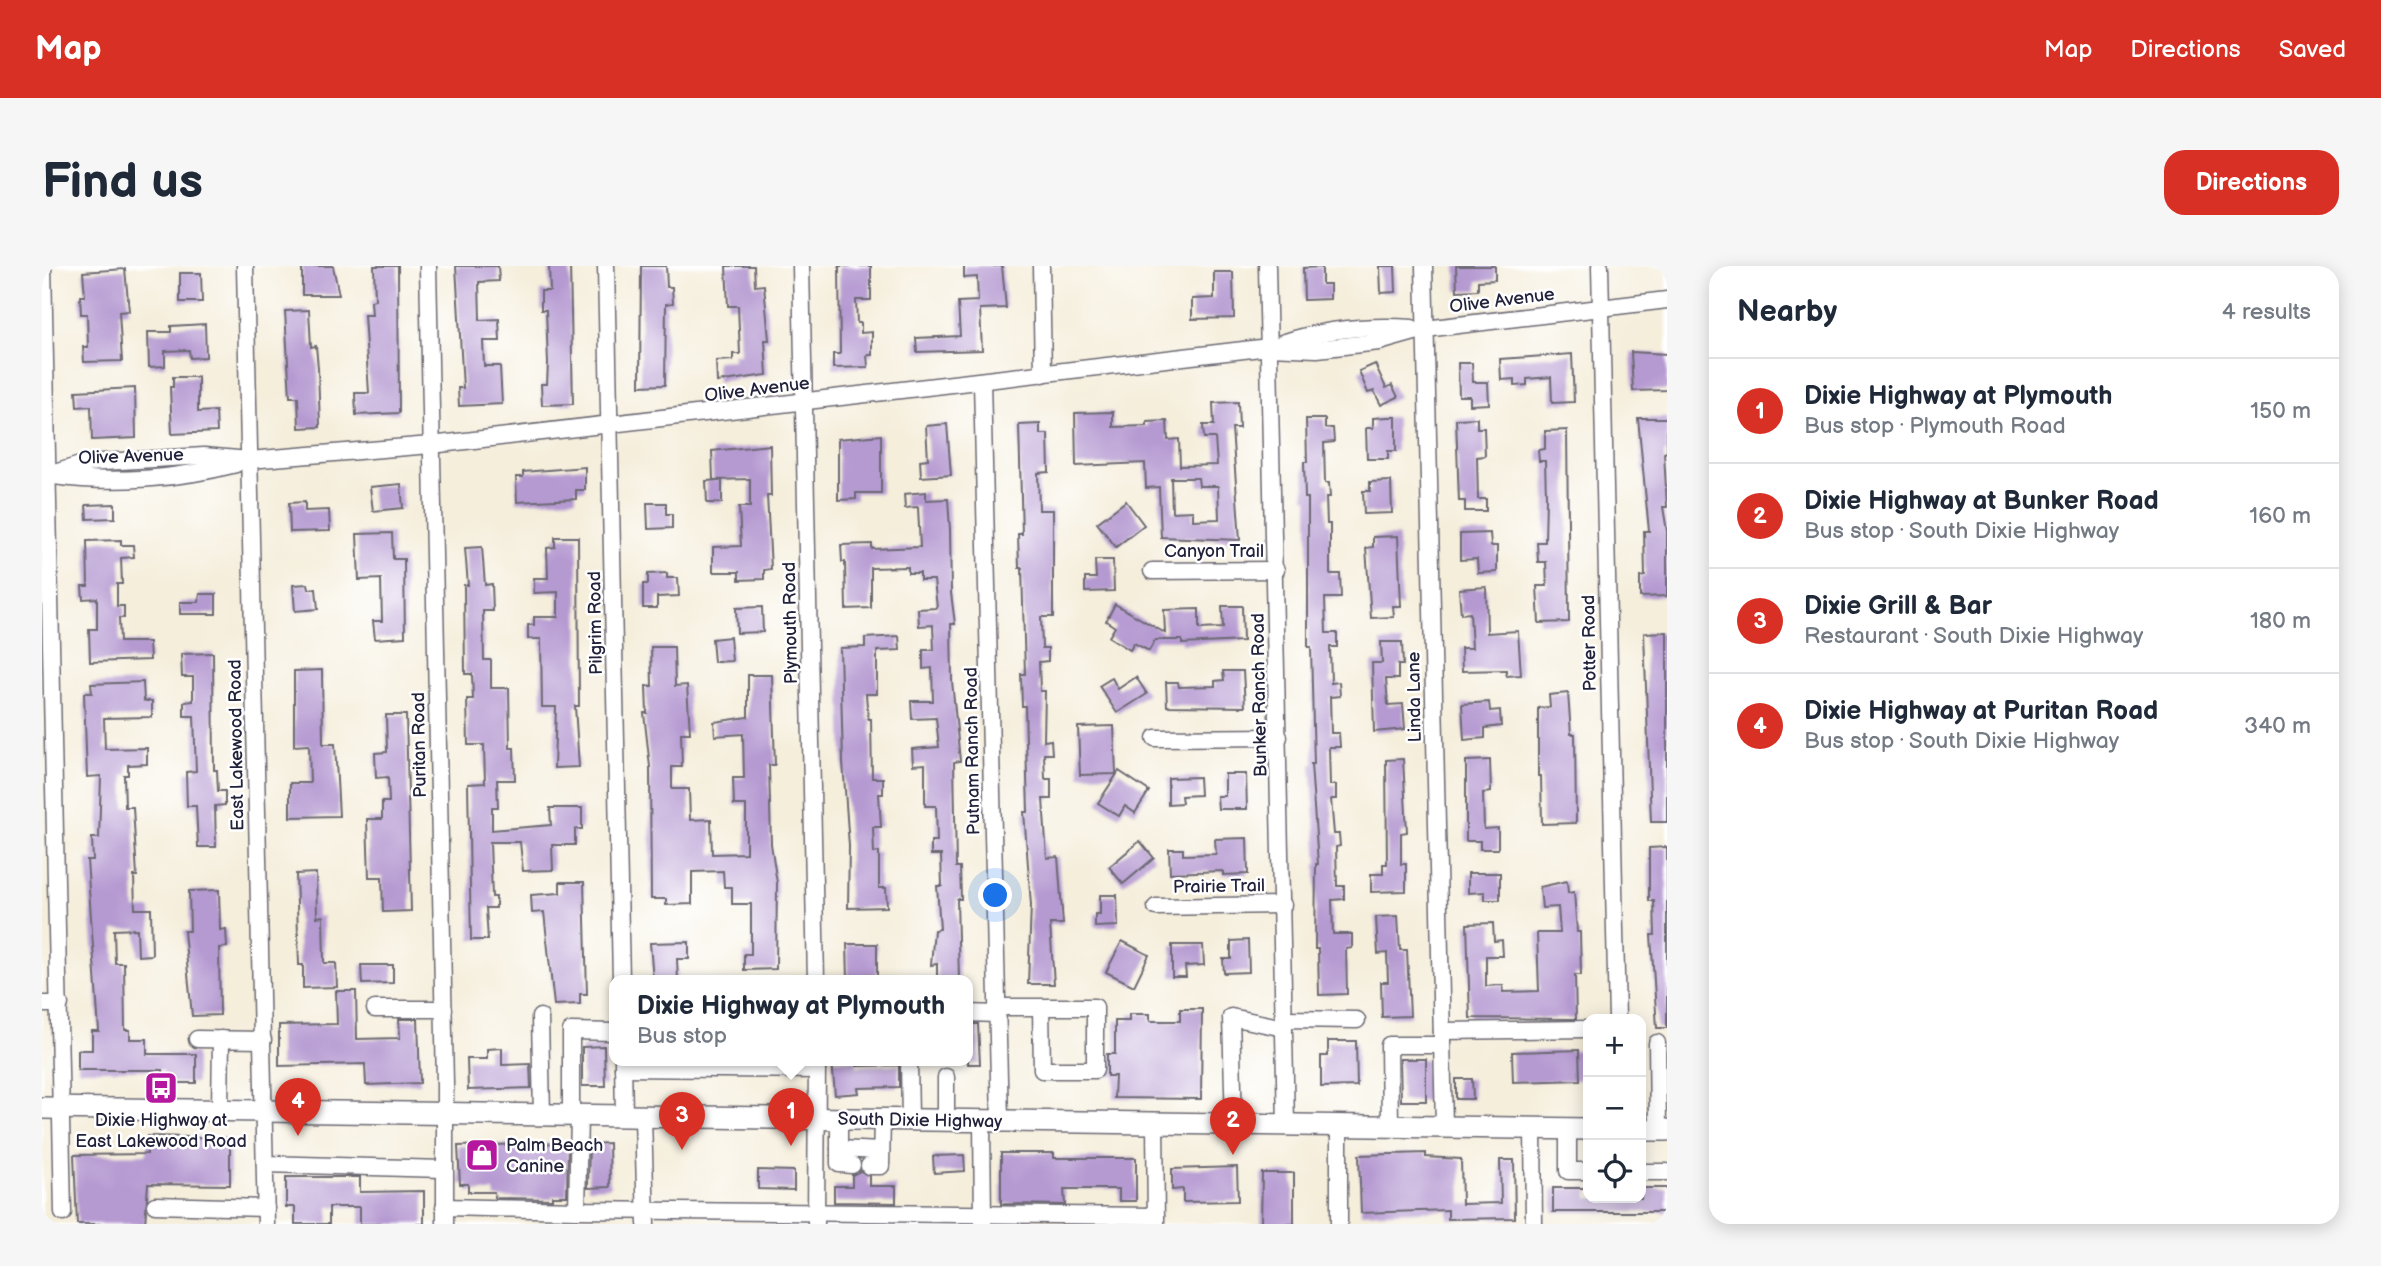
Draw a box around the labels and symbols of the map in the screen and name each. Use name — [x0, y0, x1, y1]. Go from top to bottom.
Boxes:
street label: Olive Avenue — [1448, 284, 1556, 317]
street label: Olive Avenue — [703, 373, 811, 406]
street label: Olive Avenue — [78, 444, 185, 469]
street label: Canyon Trail — [1164, 541, 1264, 562]
street label: Plymouth Road — [779, 562, 802, 684]
street label: Pilgrim Road — [584, 571, 607, 675]
street label: Potter Road — [1578, 594, 1601, 692]
street label: Bunker Ranch Road — [1248, 613, 1271, 777]
street label: Linda Lane — [1403, 651, 1426, 743]
street label: East Lakewood Road — [225, 659, 248, 831]
street label: Putnam Ranch Road — [961, 667, 984, 835]
street label: Puritan Road — [408, 692, 431, 798]
street label: Prairie Trail — [1173, 875, 1265, 898]
your location — [978, 878, 1012, 912]
bus stop icon: Dixie Highway at East Lakewood Road — [142, 1069, 180, 1107]
pin: 4 — [275, 1078, 321, 1136]
pin: 1 — [768, 1088, 814, 1146]
pin: 3 — [659, 1092, 705, 1150]
pin: 2 — [1210, 1097, 1256, 1155]
street label: South Dixie Highway — [837, 1109, 1003, 1132]
place label: Dixie Highway at East Lakewood Road — [75, 1110, 247, 1152]
place label: Palm Beach Canine — [506, 1135, 603, 1177]
shop icon: Palm Beach Canine — [463, 1136, 501, 1174]

